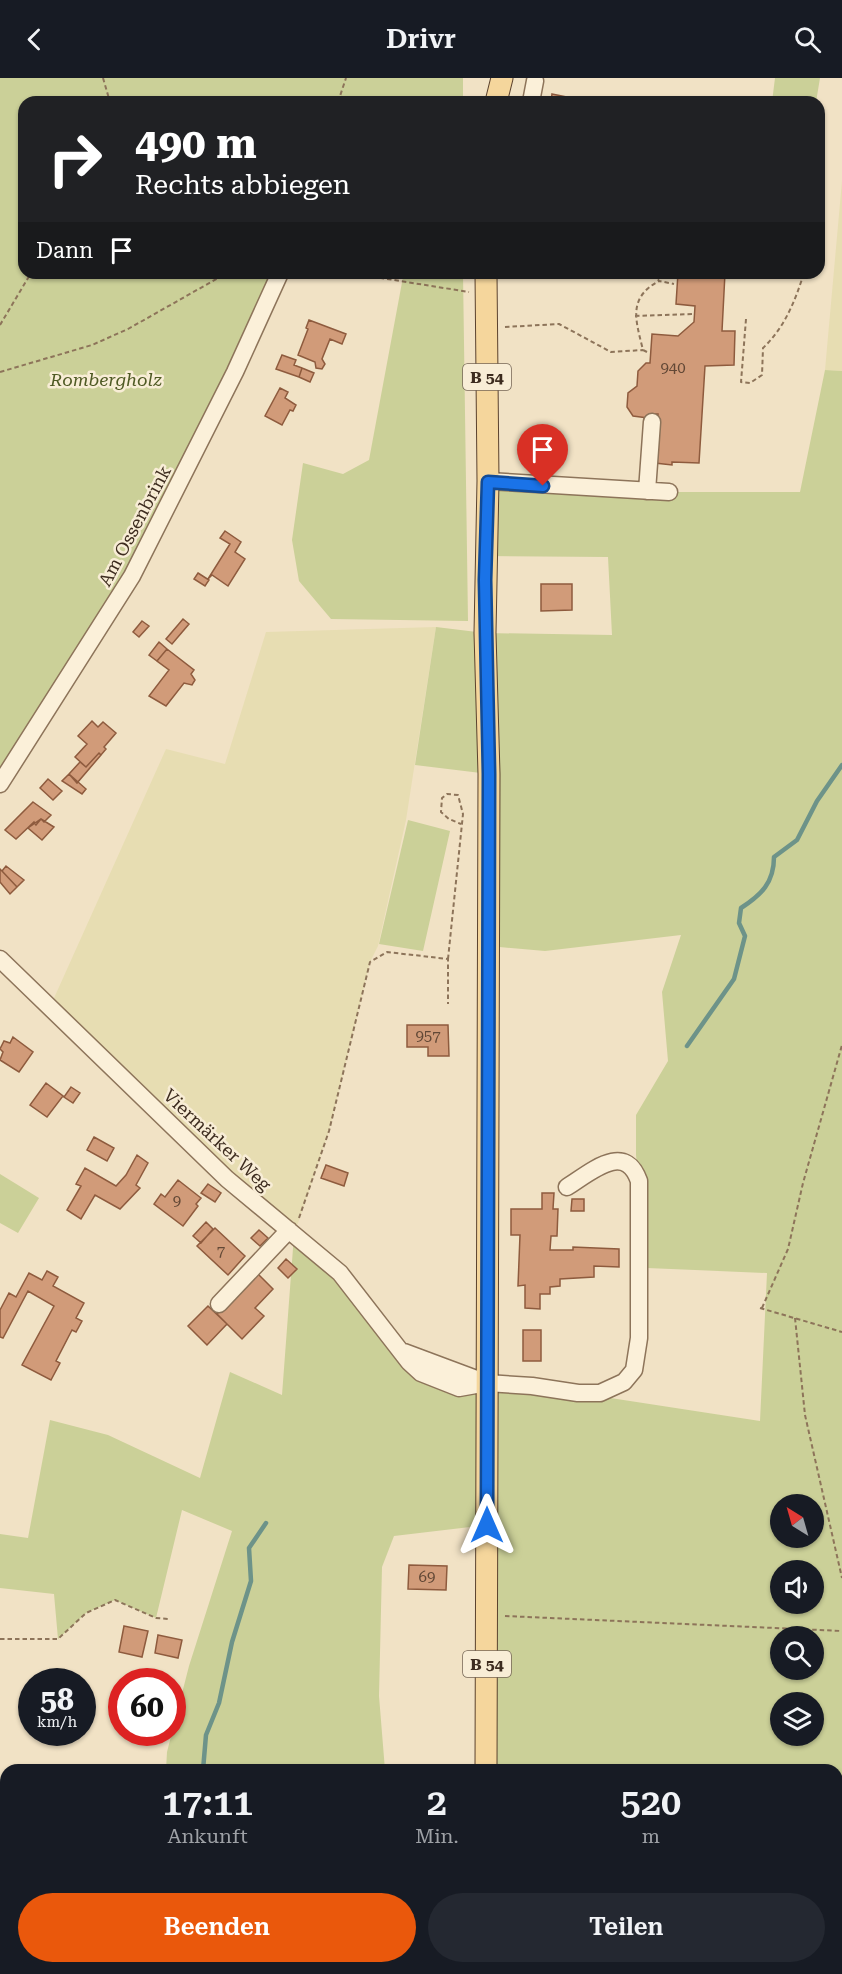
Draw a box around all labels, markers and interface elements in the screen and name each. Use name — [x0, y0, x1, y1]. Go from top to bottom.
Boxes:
icon: back — [18, 23, 51, 56]
text: Drivr — [386, 23, 456, 55]
icon: search — [791, 23, 824, 56]
text: 490 m — [135, 119, 257, 168]
icon: right — [36, 120, 114, 198]
text: Rechts abbiegen — [135, 169, 350, 201]
icon: arrive — [105, 234, 138, 267]
text: Dann — [36, 238, 93, 263]
house number: 940 — [660, 359, 686, 377]
road number: B 54 — [463, 364, 511, 390]
park label: Rombergholz — [49, 369, 162, 390]
pin — [517, 424, 568, 486]
icon: arrive — [526, 433, 559, 466]
street label: Am Ossenbrink — [94, 462, 175, 590]
house number: 957 — [415, 1027, 441, 1045]
street label: Viermärker Weg — [159, 1084, 276, 1195]
house number: 9 — [173, 1192, 181, 1210]
house number: 7 — [217, 1242, 225, 1260]
position arrow — [455, 1493, 519, 1557]
north arrow — [770, 1494, 824, 1548]
map controls — [770, 1494, 824, 1746]
button: sound — [770, 1560, 824, 1614]
house number: 69 — [419, 1568, 435, 1586]
button: search — [770, 1626, 824, 1680]
road number: B 54 — [463, 1651, 511, 1677]
speed limit sign: 60 — [108, 1668, 186, 1746]
text: 58 — [40, 1682, 74, 1717]
button: layers — [770, 1692, 824, 1746]
text: km/h — [37, 1713, 77, 1731]
text: 17:11 — [162, 1782, 253, 1824]
text: 2 — [427, 1782, 447, 1824]
text: 520 — [621, 1782, 681, 1824]
text: Ankunft — [168, 1824, 248, 1848]
text: Min. — [415, 1824, 459, 1848]
text: m — [642, 1824, 660, 1848]
button: Beenden — [18, 1893, 416, 1962]
button: Teilen — [428, 1893, 825, 1962]

